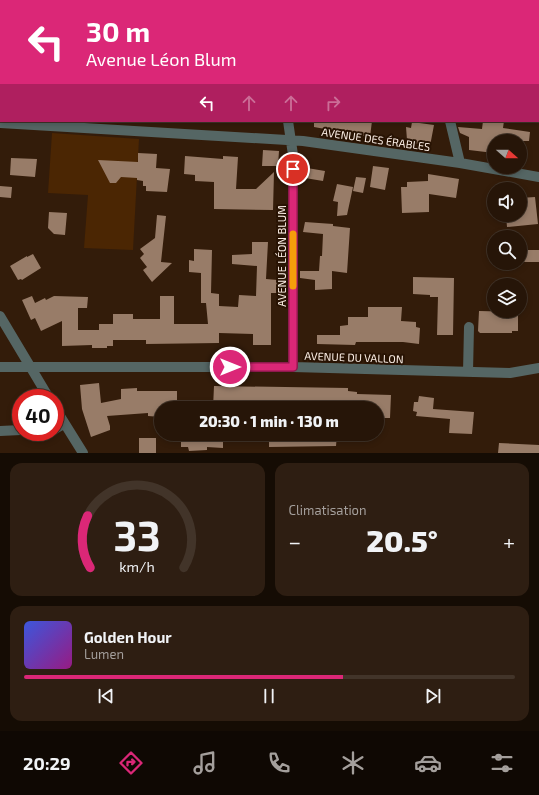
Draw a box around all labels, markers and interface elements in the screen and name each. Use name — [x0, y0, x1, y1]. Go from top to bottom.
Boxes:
text: 30 m — [86, 14, 150, 48]
icon: left — [20, 16, 72, 68]
text: Avenue Léon Blum — [86, 48, 236, 70]
icon: left — [196, 92, 218, 114]
icon: ahead — [238, 92, 260, 114]
icon: ahead — [280, 92, 302, 114]
icon: right — [322, 92, 344, 114]
street label: AVENUE DES ÉRABLES — [321, 125, 431, 153]
north arrow — [487, 134, 527, 174]
map controls — [487, 134, 527, 318]
pin — [276, 152, 310, 186]
icon: arrive — [282, 158, 304, 180]
button: sound — [487, 182, 527, 222]
street label: AVENUE LÉON BLUM — [275, 205, 288, 307]
button: search — [487, 230, 527, 270]
button: layers — [487, 278, 527, 318]
position arrow — [209, 346, 251, 388]
street label: AVENUE DU VALLON — [304, 349, 404, 365]
speed limit sign: 40 — [12, 389, 64, 441]
text: 20:30 · 1 min · 130 m — [199, 412, 339, 430]
text: Climatisation — [289, 502, 367, 518]
text: 33 — [114, 508, 161, 558]
text: 20.5° — [366, 522, 438, 558]
text: − — [289, 528, 301, 554]
text: + — [503, 528, 515, 554]
text: km/h — [120, 557, 155, 574]
text: Golden Hour — [84, 628, 172, 646]
text: Lumen — [84, 646, 124, 662]
icon: previous — [95, 685, 117, 707]
icon: pause — [258, 685, 280, 707]
icon: next — [422, 685, 444, 707]
icon: directions — [117, 749, 145, 777]
icon: music — [191, 749, 219, 777]
icon: phone — [265, 749, 293, 777]
icon: climate — [339, 749, 367, 777]
icon: car — [414, 749, 442, 777]
icon: filters — [488, 749, 516, 777]
text: 20:29 — [23, 752, 71, 774]

